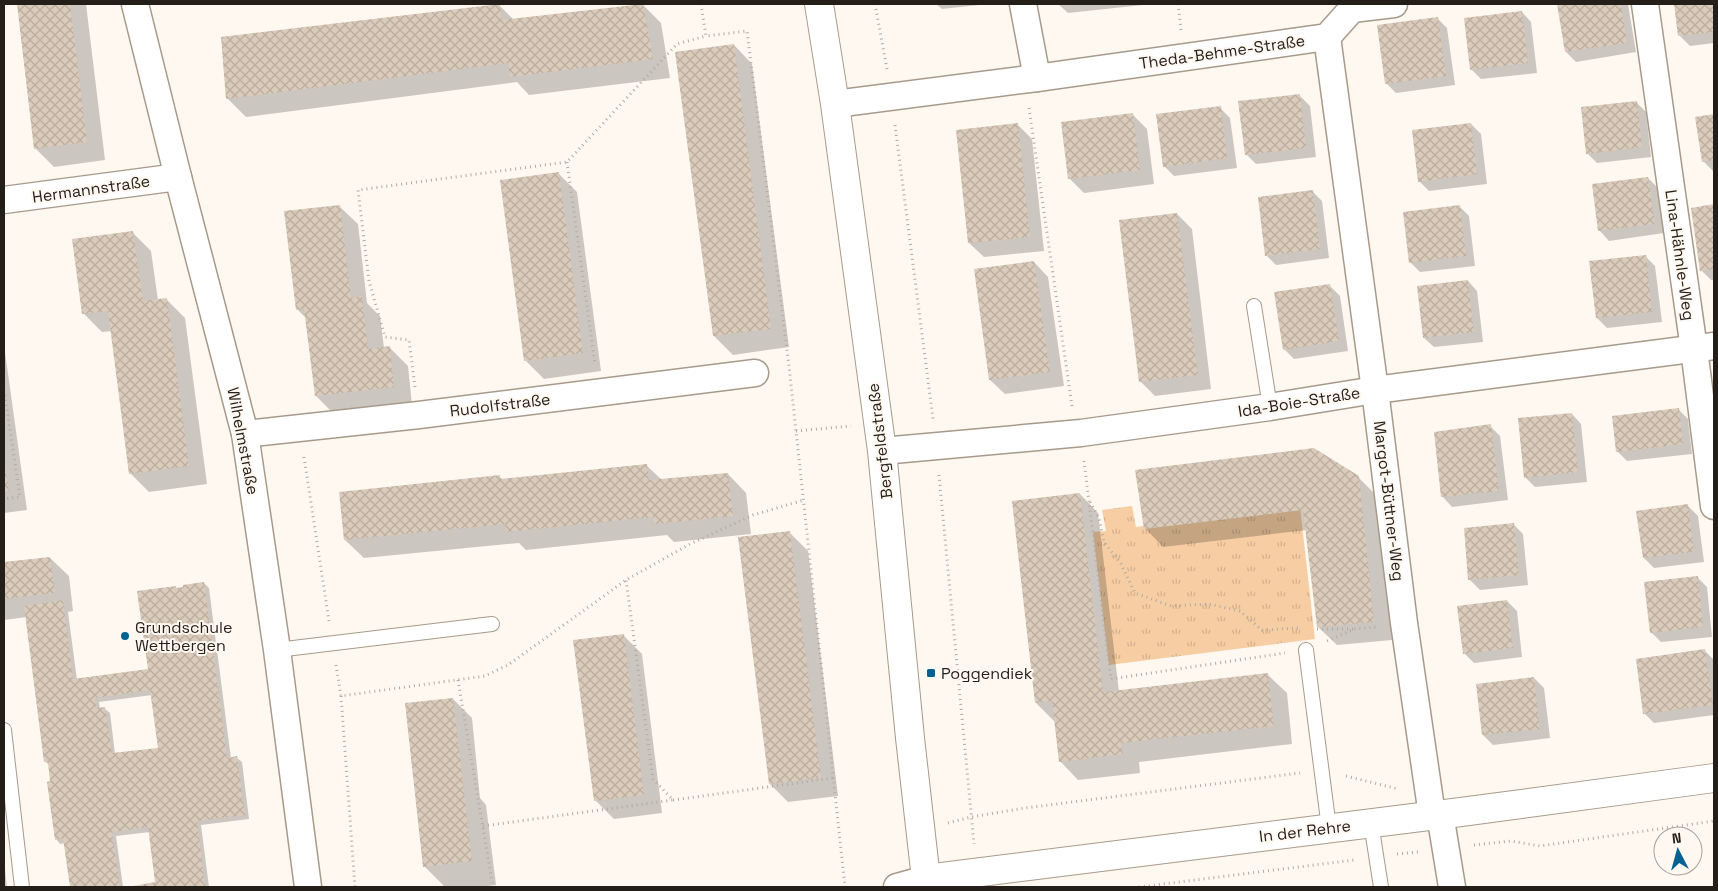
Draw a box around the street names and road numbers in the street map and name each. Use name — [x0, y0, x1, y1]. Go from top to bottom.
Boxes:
street label: Theda-Behme-Straße — [1138, 30, 1306, 74]
street label: Hermannstraße — [31, 170, 151, 208]
street label: Lina-Hähnle-Weg — [1660, 188, 1700, 322]
street label: Bergfeldstraße — [862, 382, 898, 500]
street label: Ida-Boie-Straße — [1236, 382, 1362, 422]
street label: Wilhelmstraße — [222, 386, 264, 496]
street label: Rudolfstraße — [449, 388, 551, 422]
street label: Margot-Büttner-Weg — [1369, 420, 1409, 582]
street label: In der Rehre — [1258, 815, 1352, 847]

